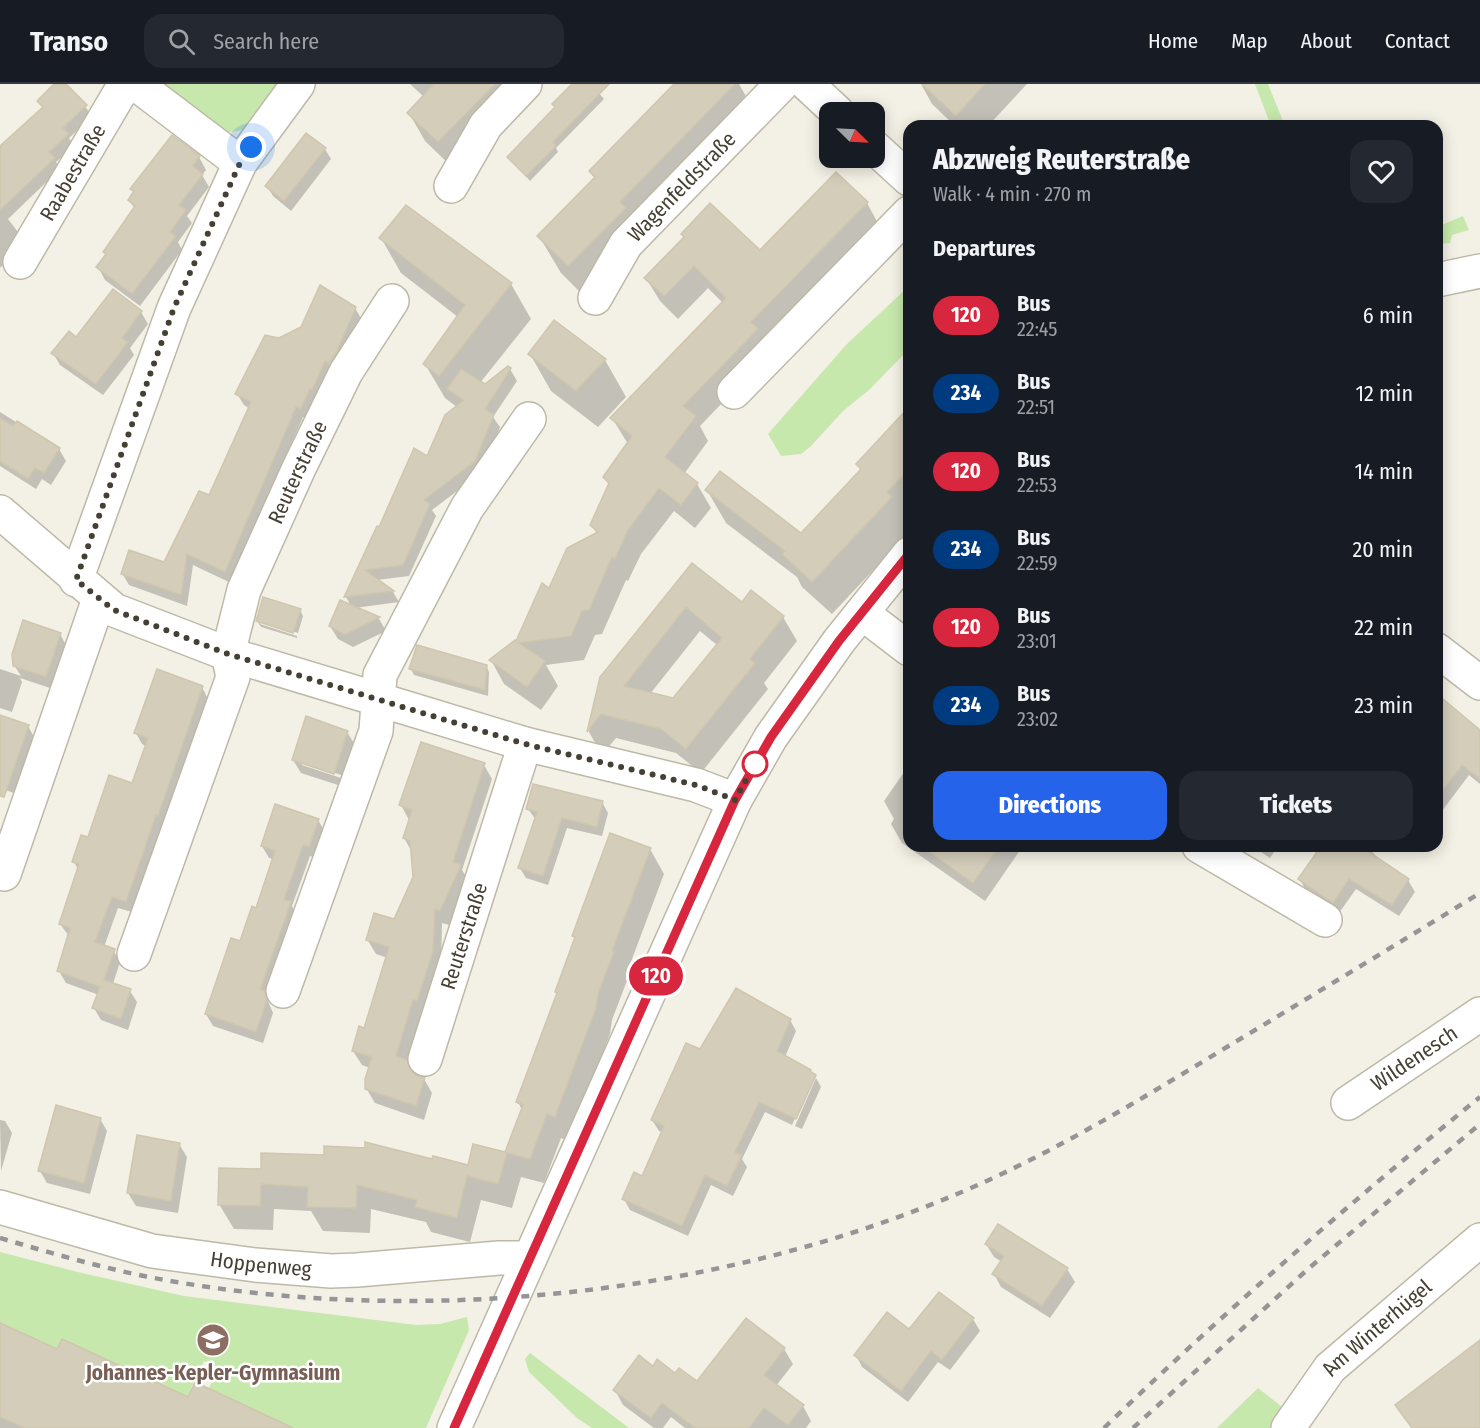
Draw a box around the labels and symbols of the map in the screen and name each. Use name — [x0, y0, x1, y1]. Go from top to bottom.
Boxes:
north arrow — [819, 102, 885, 168]
street label: Raabestraße — [34, 119, 111, 225]
street label: Wagenfeldstraße — [622, 126, 741, 248]
your location — [236, 132, 266, 162]
street label: Reuterstraße — [263, 416, 333, 528]
unlabelled marker — [742, 751, 768, 777]
street label: Reuterstraße — [435, 879, 493, 993]
line badge: 120 — [622, 956, 690, 996]
street label: Wildenesch — [1366, 1020, 1462, 1097]
street label: Hoppenweg — [209, 1246, 313, 1282]
street label: Am Winterhügel — [1316, 1274, 1438, 1381]
school or university icon: Johannes-Kepler-Gymnasium — [195, 1322, 231, 1358]
place label: Johannes-Kepler-Gymnasium — [85, 1360, 340, 1386]

